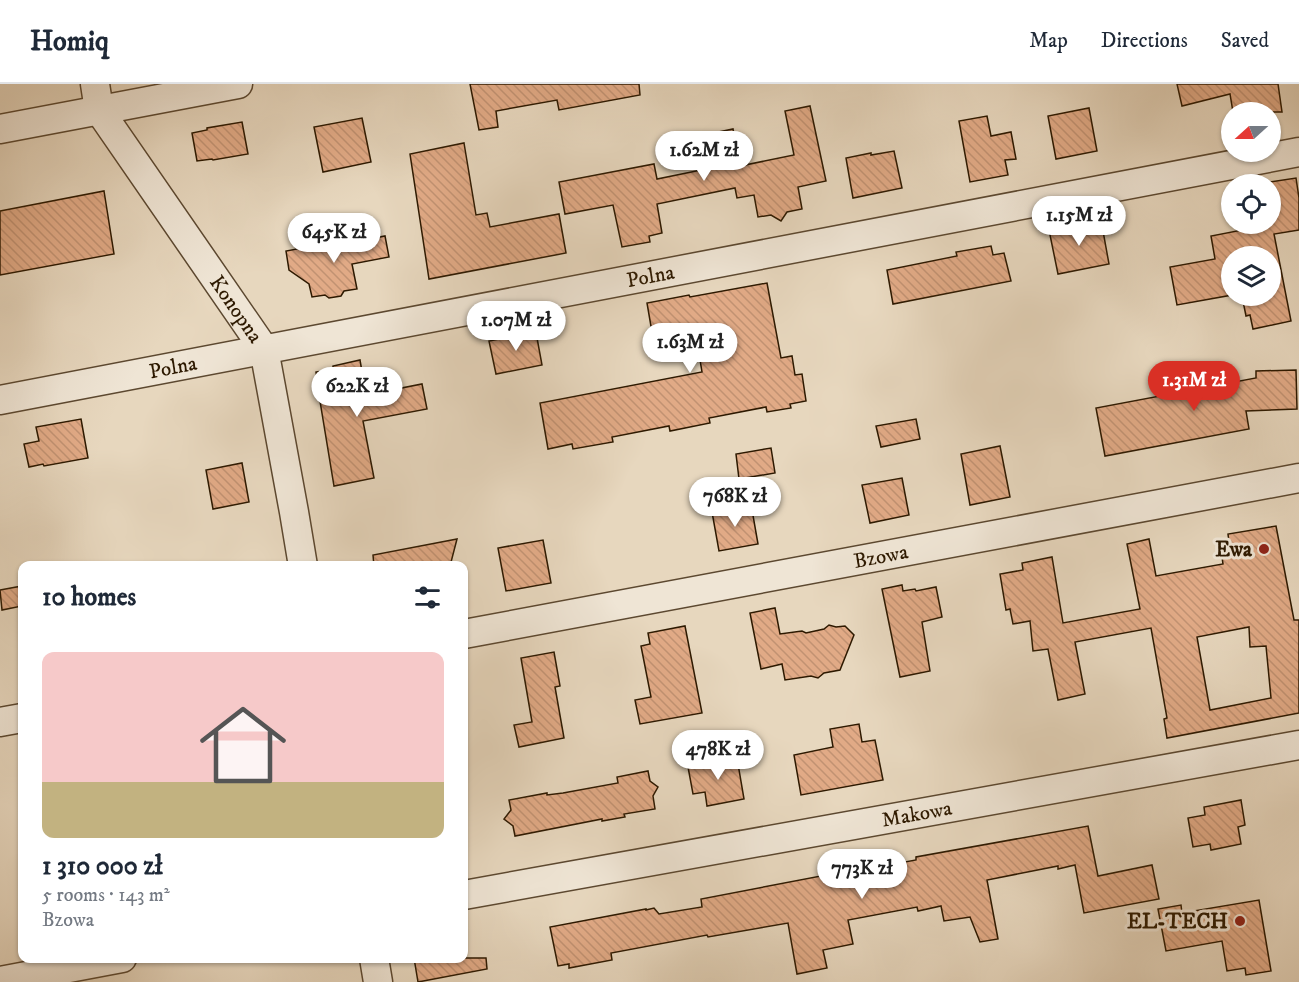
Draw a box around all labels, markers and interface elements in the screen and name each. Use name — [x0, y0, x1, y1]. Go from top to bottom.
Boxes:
text: Homiq — [30, 24, 109, 59]
text: Map — [1029, 28, 1068, 54]
text: Directions — [1101, 28, 1188, 54]
text: Saved — [1221, 28, 1269, 54]
north arrow — [1221, 102, 1281, 162]
map controls — [1221, 102, 1281, 306]
pin: 1.62M zł — [642, 131, 766, 182]
text: 1.62M zł — [669, 138, 739, 163]
button: locate — [1221, 174, 1281, 234]
pin: 1.15M zł — [1017, 196, 1141, 247]
text: 1.15M zł — [1046, 203, 1112, 228]
pin: 645K zł — [279, 213, 389, 264]
text: 645K zł — [302, 220, 366, 245]
button: layers — [1221, 246, 1281, 306]
street label: Polna — [624, 260, 677, 294]
street label: Konopna — [203, 271, 268, 348]
pin: 1.07M zł — [454, 301, 578, 352]
text: 1.07M zł — [481, 308, 551, 333]
pin: 1.63M zł — [628, 323, 752, 374]
text: 1.63M zł — [656, 330, 724, 355]
street label: Polna — [147, 351, 199, 385]
pin: 1.31M zł — [1132, 361, 1256, 412]
pin: 622K zł — [302, 367, 412, 418]
text: 1.31M zł — [1162, 368, 1226, 393]
text: 622K zł — [325, 374, 389, 399]
pin: 768K zł — [680, 477, 790, 528]
text: 768K zł — [703, 484, 767, 509]
place label: Ewa — [1215, 537, 1253, 563]
street label: Bzowa — [852, 539, 910, 575]
marker: Ewa — [1257, 542, 1271, 556]
text: 10 homes — [42, 581, 136, 614]
icon: filters — [411, 581, 444, 614]
icon: home — [189, 691, 297, 799]
pin: 478K zł — [663, 730, 773, 781]
text: 478K zł — [686, 737, 750, 762]
street label: Makowa — [880, 796, 954, 834]
pin: 773K zł — [807, 849, 917, 900]
text: 1 310 000 zł — [42, 850, 162, 883]
text: 773K zł — [831, 856, 893, 881]
text: 5 rooms · 143 m² — [42, 883, 170, 908]
text: Bzowa — [42, 908, 94, 933]
place label: EL-TECH — [1127, 909, 1228, 935]
marker: EL-TECH — [1233, 914, 1247, 928]

